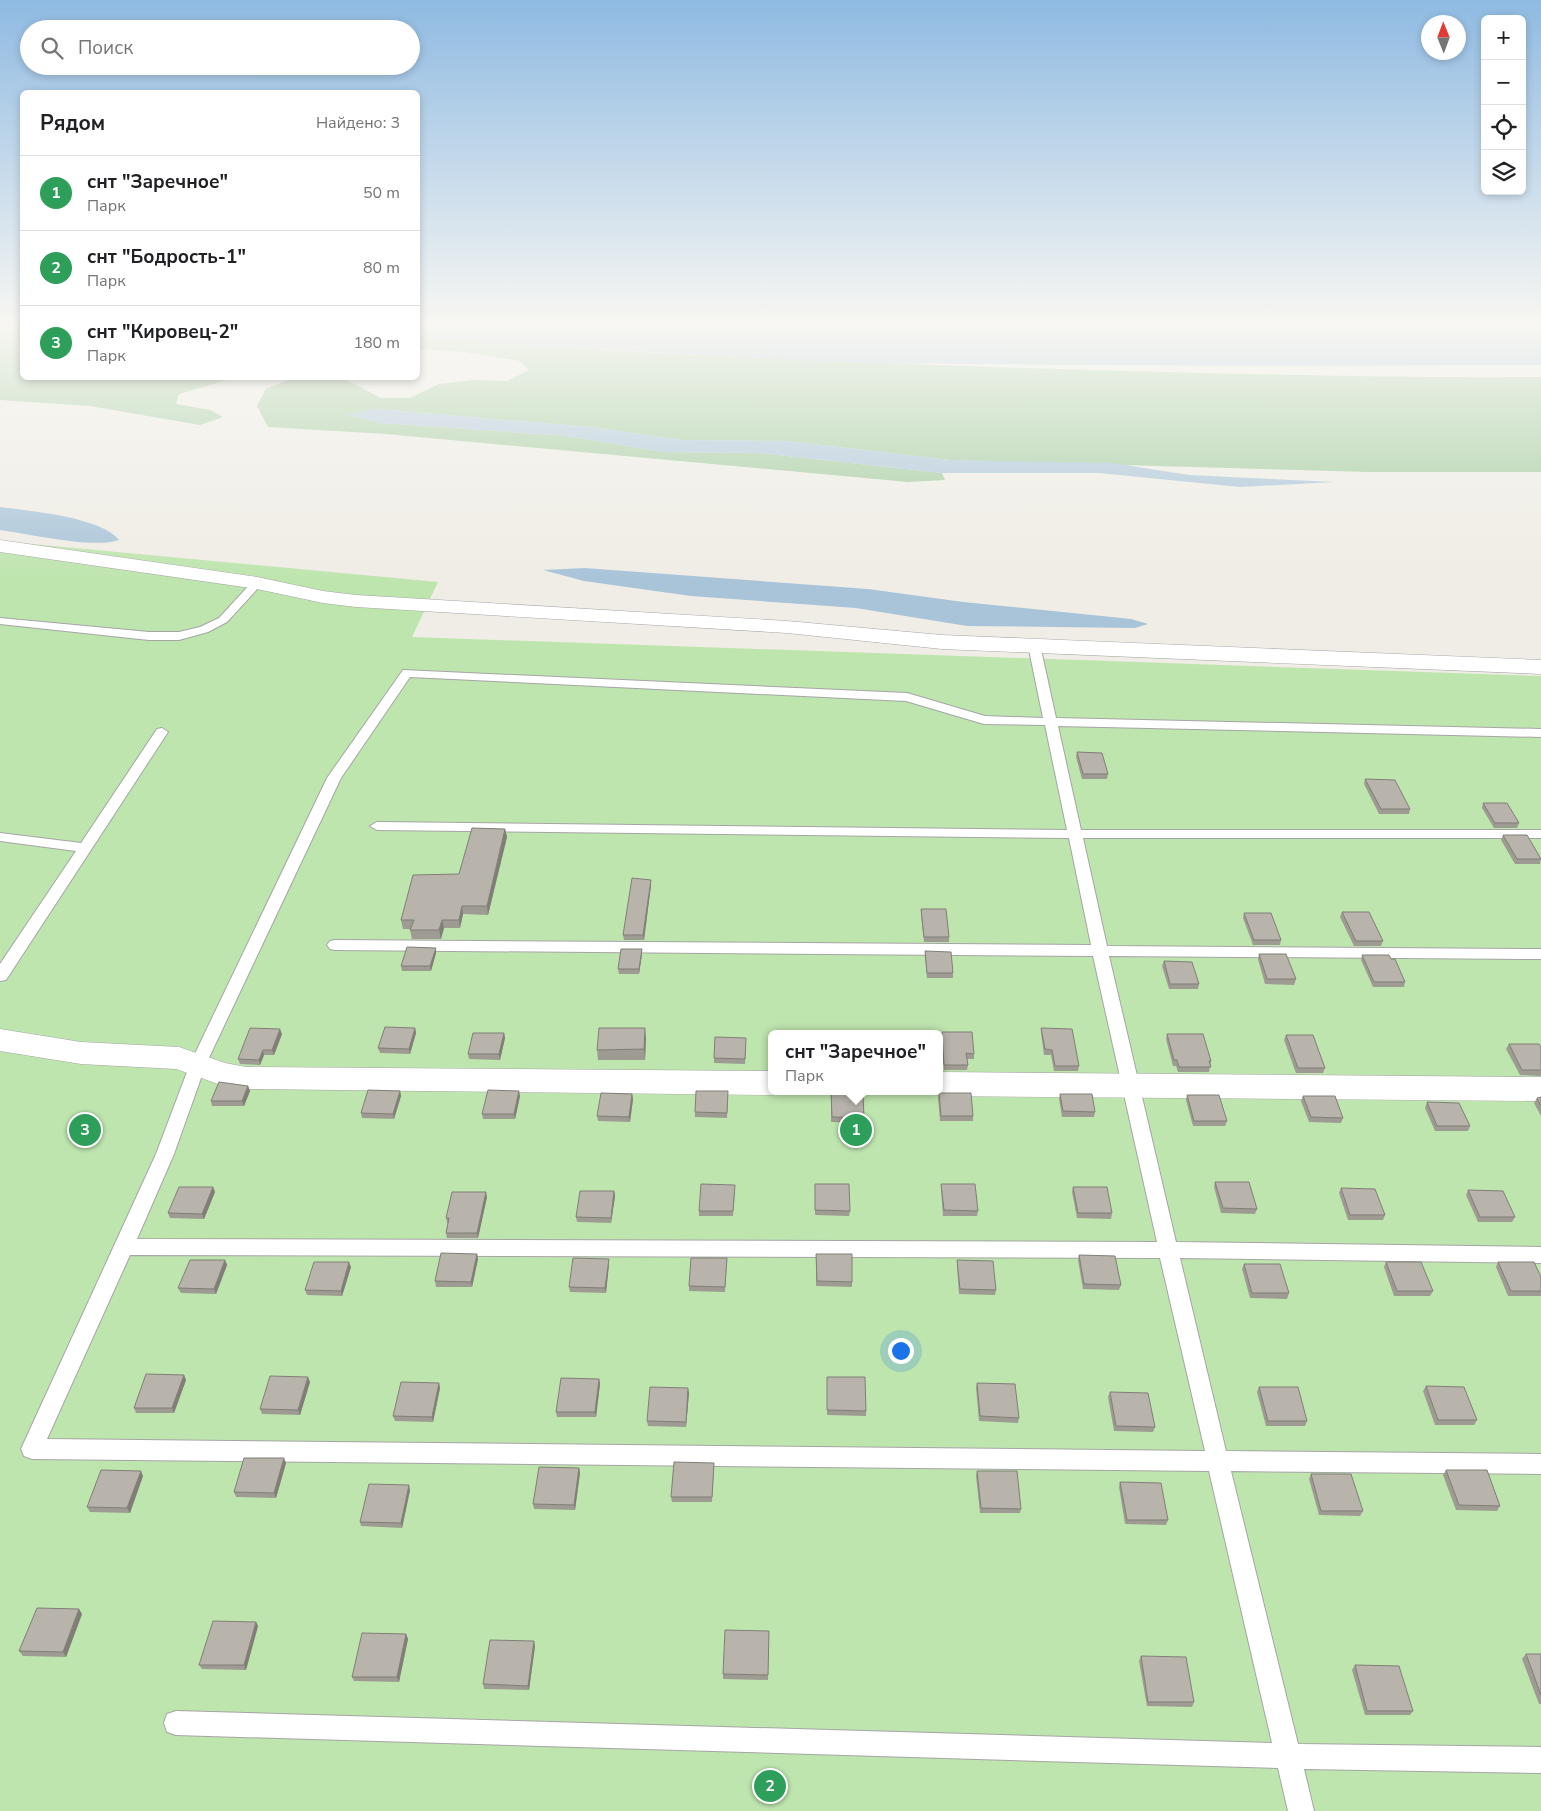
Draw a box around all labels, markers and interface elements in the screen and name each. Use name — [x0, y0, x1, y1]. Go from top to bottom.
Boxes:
north arrow — [1421, 15, 1466, 60]
map controls — [1481, 15, 1526, 195]
button: + — [1481, 15, 1526, 60]
search box — [20, 20, 420, 75]
icon: search — [38, 34, 66, 62]
text: Поиск — [78, 35, 133, 61]
button: − — [1481, 60, 1526, 105]
button: locate — [1481, 105, 1526, 150]
text: Рядом — [40, 109, 105, 137]
text: Найдено: 3 — [316, 112, 400, 134]
button: layers — [1481, 150, 1526, 195]
text: снт "Заречное" — [87, 169, 228, 195]
text: 1 — [51, 182, 61, 204]
text: 50 m — [363, 182, 400, 204]
text: Парк — [87, 195, 126, 217]
text: снт "Бодрость-1" — [87, 244, 246, 270]
text: 2 — [51, 257, 61, 279]
text: 80 m — [363, 257, 400, 279]
text: Парк — [87, 270, 126, 292]
text: снт "Кировец-2" — [87, 319, 238, 345]
text: 3 — [51, 332, 61, 354]
text: 180 m — [353, 332, 400, 354]
text: Парк — [87, 345, 126, 367]
popup — [768, 1030, 943, 1095]
text: снт "Заречное" — [785, 1039, 926, 1065]
text: Парк — [785, 1065, 824, 1087]
pin: 3 — [69, 1111, 101, 1149]
pin: 1 — [840, 1111, 872, 1149]
your location — [888, 1338, 914, 1364]
pin: 2 — [754, 1767, 786, 1805]

